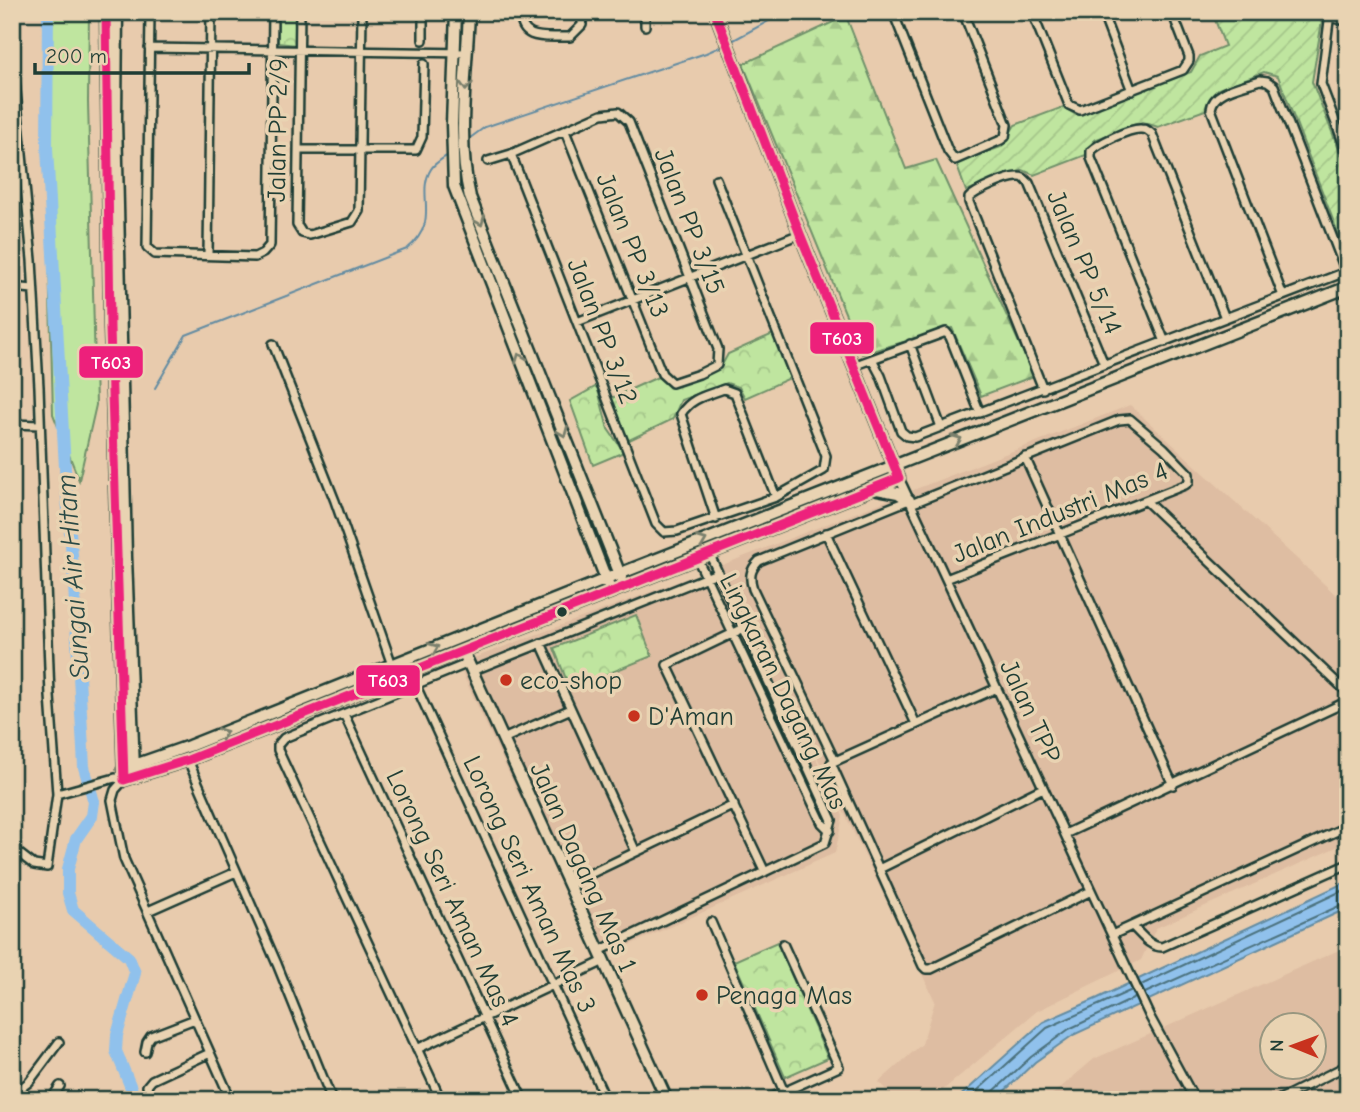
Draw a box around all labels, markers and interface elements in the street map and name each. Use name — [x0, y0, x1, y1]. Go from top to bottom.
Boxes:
scale bar — [35, 32, 248, 76]
text: 200 m — [46, 44, 107, 68]
street label: Jalan PP 2/9 — [262, 58, 294, 202]
one-way arrow — [458, 81, 473, 92]
street label: Jalan PP 3/15 — [647, 144, 731, 299]
street label: Jalan PP 3/13 — [589, 169, 675, 322]
street label: Jalan PP 5/14 — [1040, 186, 1128, 339]
one-way arrow — [471, 214, 485, 226]
street label: Jalan PP 3/12 — [561, 254, 644, 408]
line badge: T603 — [809, 321, 875, 355]
text: T603 — [822, 328, 862, 350]
line badge: T603 — [78, 345, 144, 379]
text: T603 — [91, 352, 131, 374]
one-way arrow — [514, 353, 528, 365]
one-way arrow — [555, 426, 569, 438]
one-way arrow — [951, 435, 963, 449]
street label: Jalan Industri Mas 4 — [948, 456, 1172, 570]
water label: Sungai Air Hitam — [50, 473, 96, 681]
one-way arrow — [696, 535, 708, 549]
street label: Lingkaran Dagang Mas — [713, 569, 853, 814]
unlabelled marker — [555, 605, 569, 619]
one-way arrow — [427, 643, 439, 657]
street label: Jalan TPP — [993, 655, 1067, 768]
line badge: T603 — [355, 664, 421, 697]
place label: eco-shop — [520, 666, 622, 696]
text: T603 — [368, 670, 408, 692]
marker: eco-shop — [498, 672, 514, 688]
place label: D'Aman — [648, 702, 734, 732]
marker: D'Aman — [626, 708, 642, 724]
one-way arrow — [216, 727, 228, 741]
street label: Lorong Seri Aman Mas 3 — [456, 751, 602, 1018]
street label: Jalan Dagang Mas 1 — [523, 758, 643, 977]
street label: Lorong Seri Aman Mas 4 — [379, 765, 525, 1031]
place label: Penaga Mas — [716, 981, 852, 1011]
marker: Penaga Mas — [694, 987, 710, 1003]
north arrow — [1258, 1010, 1328, 1080]
text: N — [1266, 1039, 1288, 1052]

